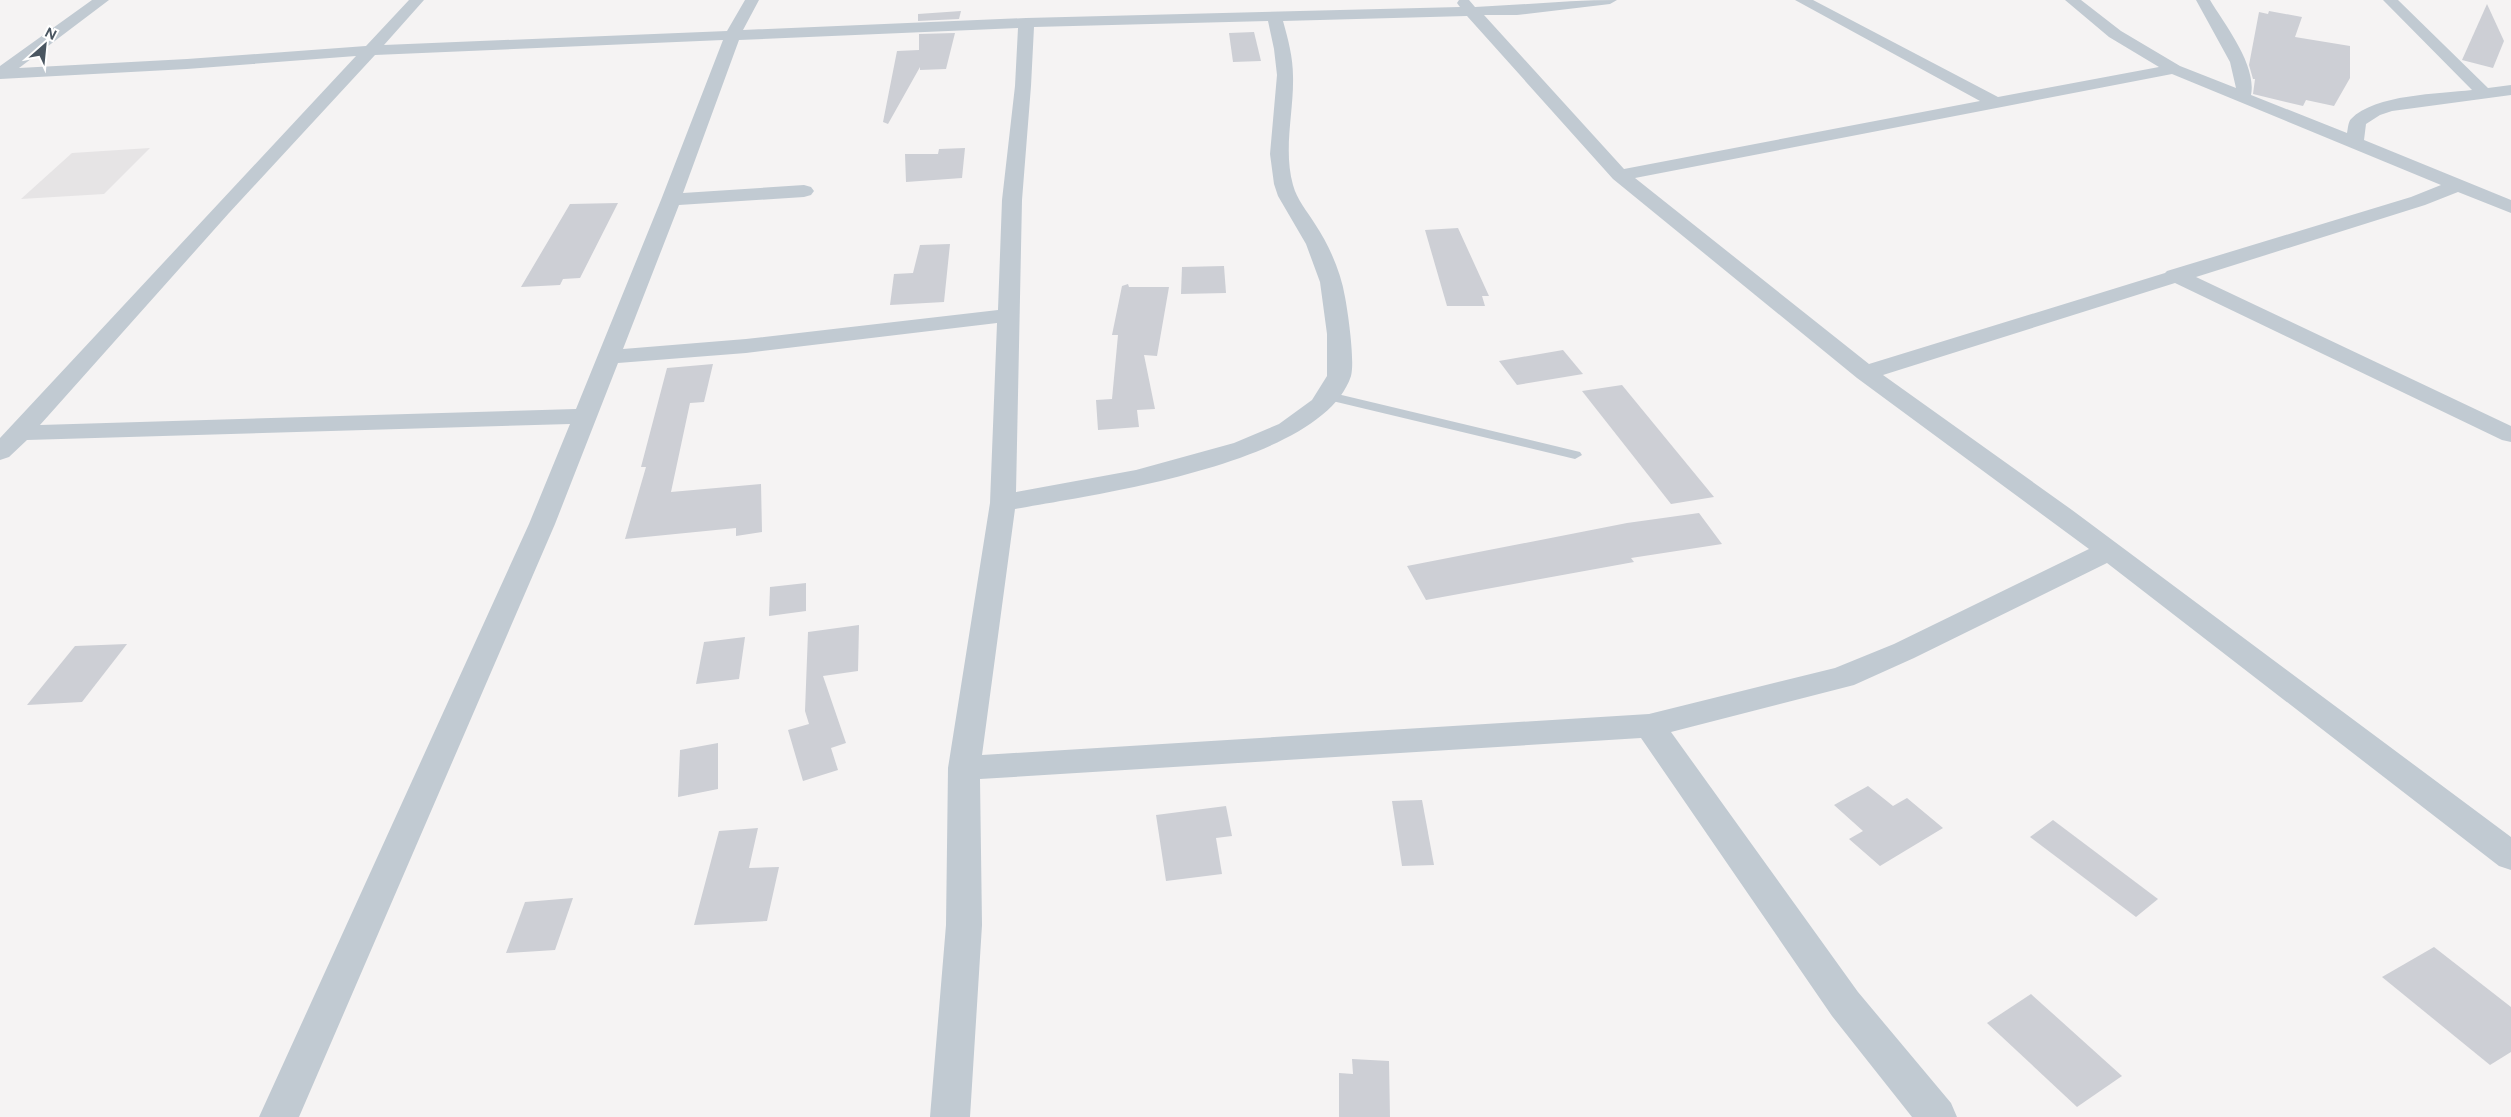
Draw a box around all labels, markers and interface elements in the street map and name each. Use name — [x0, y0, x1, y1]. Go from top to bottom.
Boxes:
north arrow — [20, 20, 70, 70]
text: N — [42, 24, 59, 44]

